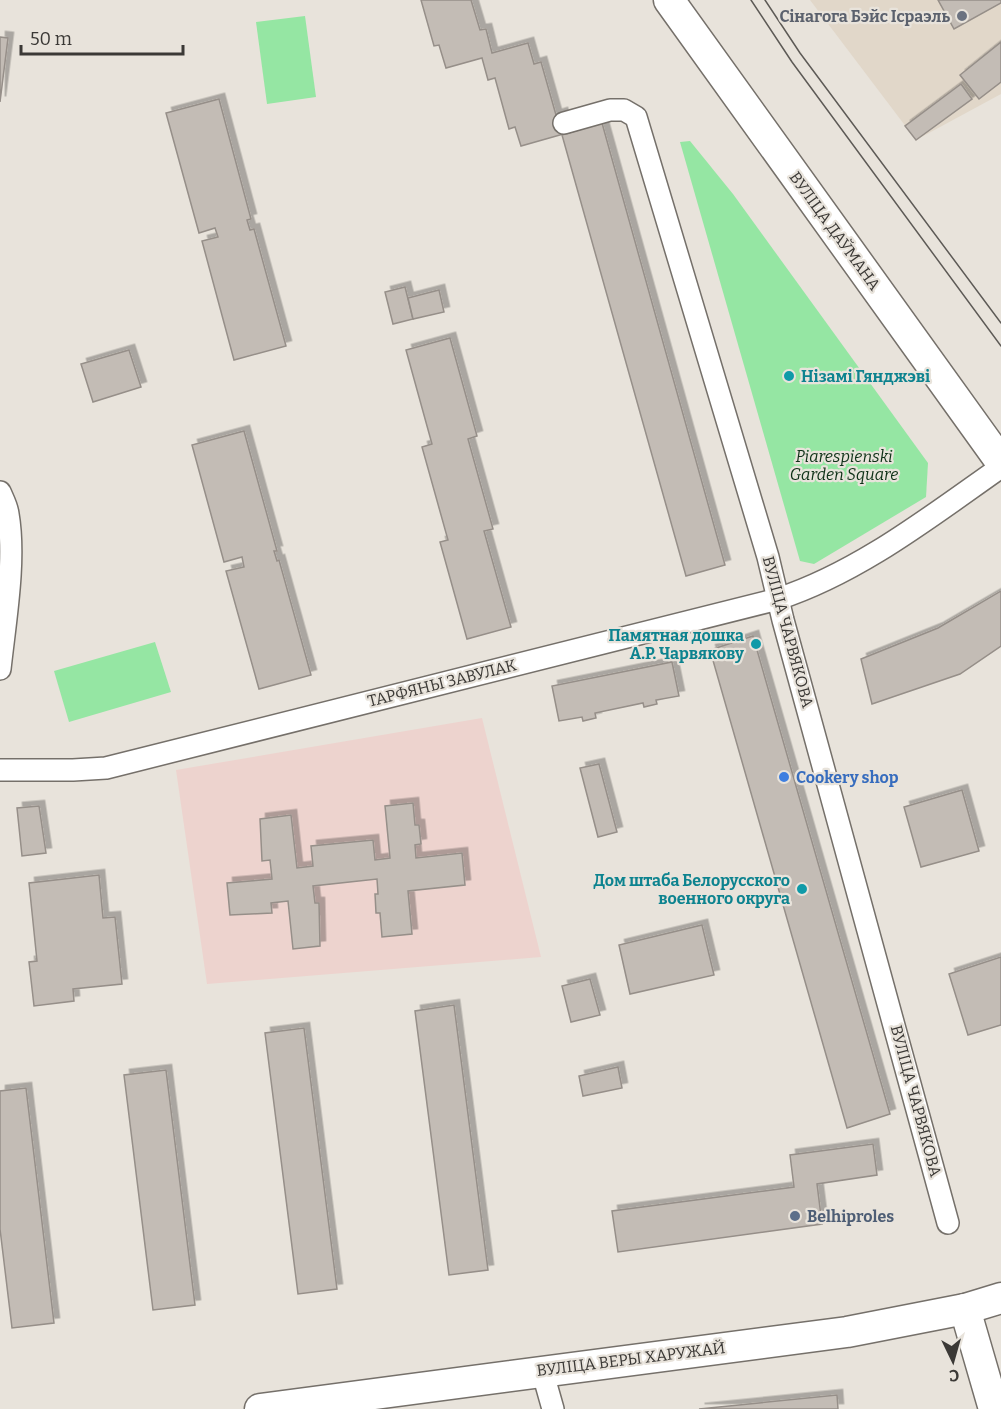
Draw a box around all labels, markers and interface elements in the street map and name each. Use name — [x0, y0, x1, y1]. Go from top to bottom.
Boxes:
place label: Сінагога Бэйс Ісраэль — [779, 7, 950, 26]
marker: Сінагога Бэйс Ісраэль — [955, 9, 969, 23]
scale bar — [21, 18, 183, 56]
text: 50 m — [30, 28, 72, 50]
street label: ВУЛІЦА ДАЎМАНА — [786, 167, 886, 294]
place label: Нізамі Гянджэві — [801, 367, 930, 386]
marker: Нізамі Гянджэві — [782, 369, 796, 383]
park label: Piarespienski Garden Square — [790, 447, 898, 484]
street label: ВУЛІЦА ЧАРВЯКОВА — [759, 554, 818, 711]
place label: Памятная дошка А.Р. Чарвякову — [609, 626, 744, 663]
marker: Памятная дошка А.Р. Чарвякову — [749, 637, 763, 651]
street label: ТАРФЯНЫ ЗАВУЛАК — [366, 655, 519, 711]
place label: Cookery shop — [796, 768, 899, 787]
marker: Cookery shop — [777, 770, 791, 784]
place label: Дом штаба Белорусского военного округа — [593, 871, 790, 908]
marker: Дом штаба Белорусского военного округа — [795, 882, 809, 896]
street label: ВУЛІЦА ЧАРВЯКОВА — [887, 1023, 946, 1180]
place label: Belhiproles — [807, 1207, 894, 1226]
marker: Belhiproles — [788, 1209, 802, 1223]
north arrow — [923, 1331, 983, 1391]
street label: ВУЛІЦА ВЕРЫ ХАРУЖАЙ — [535, 1337, 726, 1380]
text: С — [948, 1366, 960, 1385]

